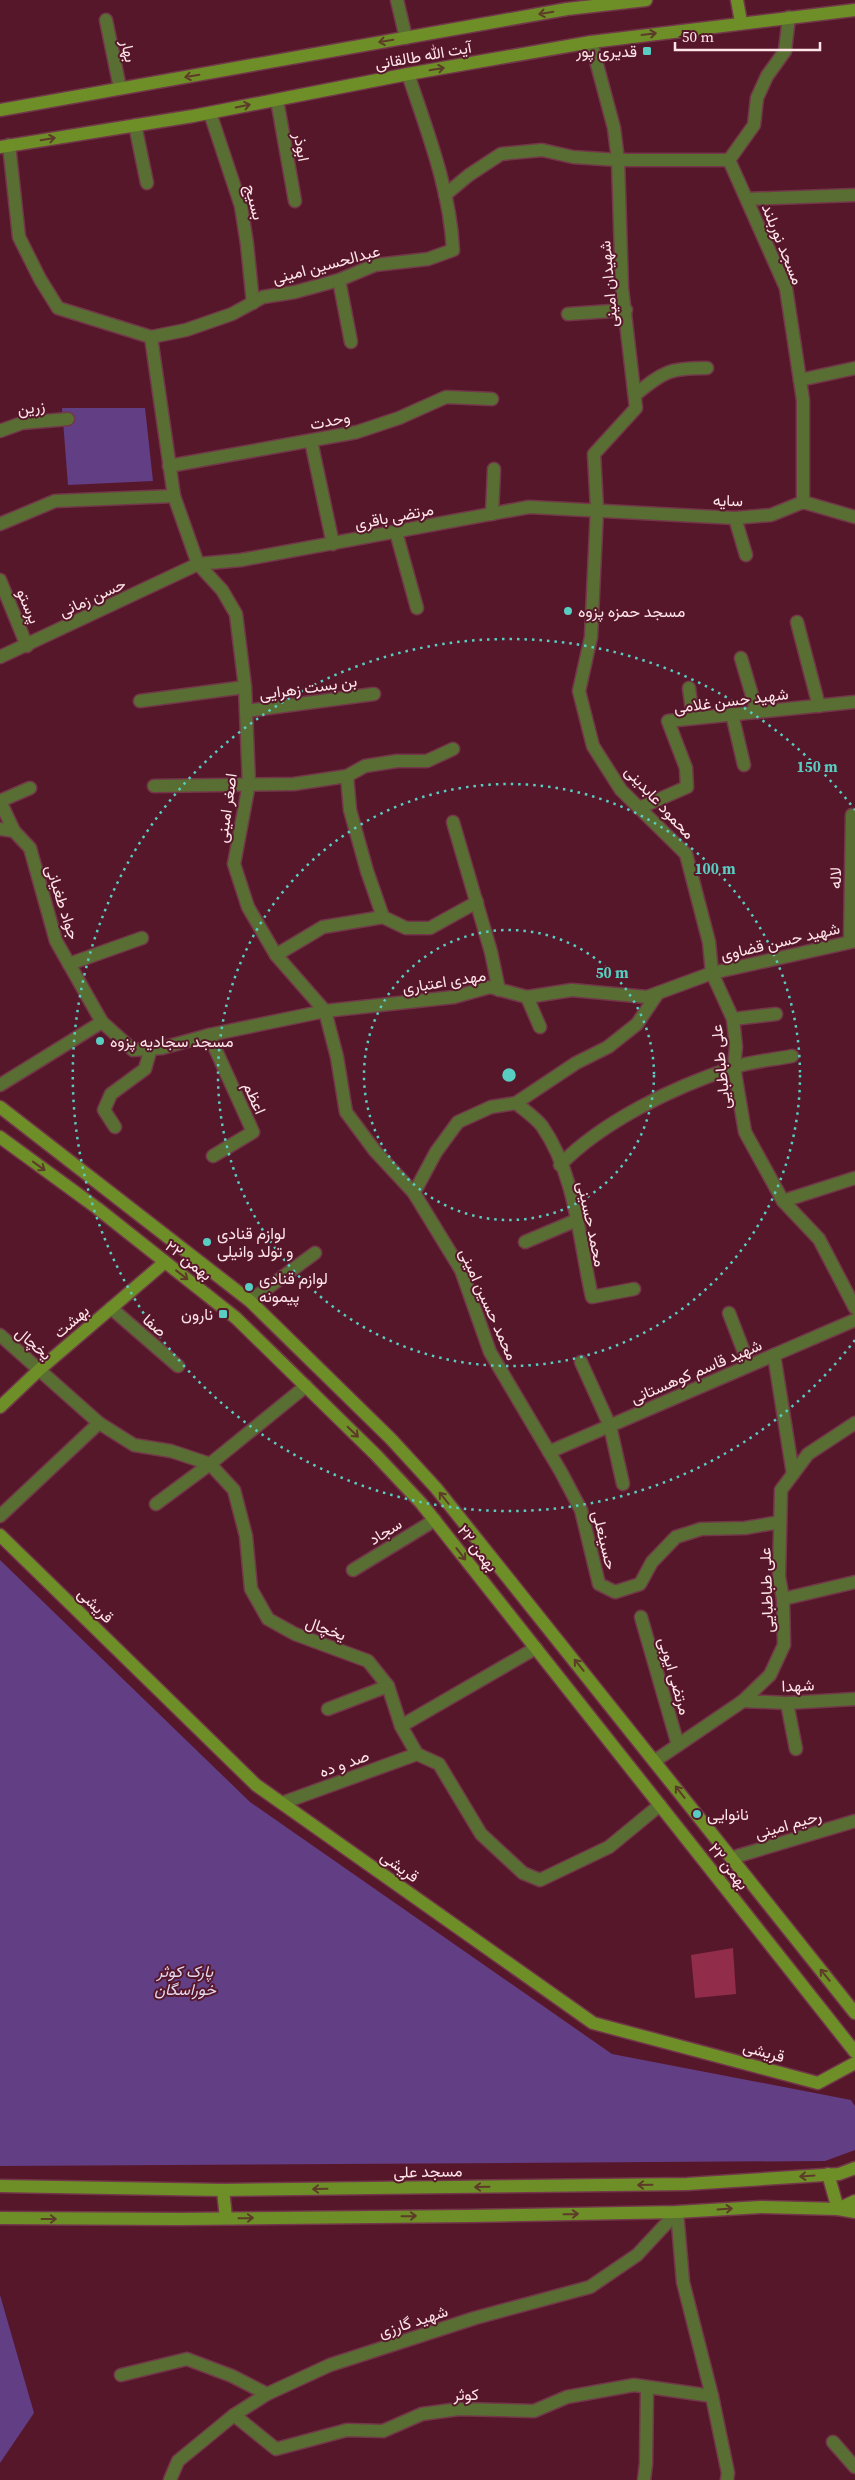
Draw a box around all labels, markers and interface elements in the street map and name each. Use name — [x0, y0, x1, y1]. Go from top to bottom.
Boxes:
one-way arrow — [538, 8, 554, 18]
scale bar — [675, 20, 820, 52]
text: 50 m — [682, 26, 714, 47]
one-way arrow — [641, 29, 657, 39]
street label: آیت الله طالقانی — [373, 35, 474, 74]
street label: بهار — [116, 37, 142, 64]
one-way arrow — [378, 37, 394, 47]
place label: قدیری پور — [575, 40, 637, 63]
marker: قدیری پور — [641, 45, 653, 57]
one-way arrow — [428, 63, 444, 73]
one-way arrow — [184, 71, 200, 81]
one-way arrow — [234, 101, 250, 110]
street label: ابوذر — [289, 130, 315, 163]
one-way arrow — [40, 134, 56, 144]
street label: بسیج — [239, 182, 270, 222]
street label: مسجد نوربلند — [757, 200, 809, 288]
street label: عبدالحسین امینی — [270, 239, 382, 289]
street label: شهیدان امینی — [593, 240, 623, 328]
street label: زرین — [16, 394, 46, 420]
street label: وحدت — [308, 405, 352, 435]
street label: سایه — [713, 489, 743, 511]
street label: مرتضی باقری — [353, 498, 435, 534]
street label: حسن زمانی — [55, 572, 129, 622]
street label: پرستو — [11, 585, 46, 627]
place label: مسجد حمزه پزوه — [578, 600, 685, 623]
marker: مسجد حمزه پزوه — [562, 605, 574, 617]
street label: بن بست زهرایی — [258, 669, 358, 705]
street label: شهید حسن غلامی — [672, 682, 790, 718]
text: 150 m — [796, 756, 838, 777]
street label: محمود عابدینی — [620, 760, 700, 844]
street label: اصغر امینی — [210, 772, 242, 844]
text: 100 m — [694, 858, 736, 879]
street label: جواد طغیانی — [41, 862, 86, 942]
street label: لاله — [824, 867, 846, 889]
street label: شهید حسن قضاوی — [718, 917, 842, 965]
text: 50 m — [595, 962, 629, 983]
street label: مهدی اعتباری — [401, 964, 487, 998]
street label: علی طباطبایی — [705, 1023, 735, 1111]
place label: مسجد سجادیه پزوه — [110, 1030, 234, 1053]
marker: مسجد سجادیه پزوه — [94, 1035, 106, 1047]
centre of rings — [500, 1066, 518, 1084]
street label: اعظم — [238, 1078, 272, 1118]
one-way arrow — [32, 1161, 46, 1171]
street label: محمد حسینی — [572, 1179, 612, 1269]
place label: لوازم قنادی و تولد وانیلی — [217, 1222, 293, 1262]
street label: ۲۲ بهمن — [161, 1235, 217, 1285]
marker: لوازم قنادی و تولد وانیلی — [201, 1236, 213, 1248]
street label: محمد حسین امینی — [454, 1244, 524, 1364]
place label: لوازم قنادی پیمونه — [259, 1267, 328, 1308]
one-way arrow — [175, 1270, 188, 1281]
marker: لوازم قنادی پیمونه — [243, 1281, 255, 1293]
street label: بهشت — [48, 1299, 94, 1343]
place label: نارون — [181, 1303, 213, 1325]
street label: صفا — [138, 1308, 172, 1342]
marker: نارون — [217, 1308, 229, 1320]
street label: یخچال — [10, 1321, 57, 1365]
street label: شهید قاسم کوهستانی — [627, 1333, 765, 1409]
one-way arrow — [347, 1426, 360, 1438]
one-way arrow — [439, 1492, 450, 1505]
street label: حسینعلی — [587, 1508, 623, 1572]
street label: سجاد — [364, 1512, 406, 1550]
street label: ۲۲ بهمن — [453, 1520, 503, 1576]
one-way arrow — [456, 1547, 467, 1560]
street label: علی طباطبایی — [754, 1547, 778, 1633]
street label: قریشی — [73, 1582, 119, 1628]
street label: یخچال — [303, 1611, 349, 1646]
street label: مرتضی ایوبی — [653, 1635, 697, 1717]
one-way arrow — [574, 1659, 585, 1672]
street label: شهدا — [781, 1673, 815, 1697]
street label: صد و ده — [316, 1744, 372, 1782]
one-way arrow — [675, 1786, 686, 1799]
place label: نانوایی — [707, 1803, 749, 1825]
street label: رحیم امینی — [752, 1804, 824, 1844]
marker: نانوایی — [691, 1808, 703, 1820]
street label: ۲۲ بهمن — [704, 1838, 754, 1894]
street label: قریشی — [376, 1845, 424, 1887]
park label: پارک کوثر خوراسگان — [154, 1960, 217, 2000]
one-way arrow — [819, 1969, 830, 1982]
street label: قریشی — [741, 2035, 787, 2067]
street label: مسجد علی — [393, 2159, 463, 2183]
one-way arrow — [799, 2171, 815, 2180]
one-way arrow — [637, 2180, 654, 2190]
one-way arrow — [475, 2182, 491, 2192]
one-way arrow — [312, 2184, 328, 2194]
one-way arrow — [717, 2204, 733, 2213]
one-way arrow — [563, 2209, 579, 2218]
one-way arrow — [400, 2212, 416, 2221]
one-way arrow — [238, 2213, 254, 2223]
one-way arrow — [40, 2214, 56, 2224]
street label: شهید گارزی — [375, 2299, 451, 2343]
street label: کوثر — [452, 2383, 479, 2405]

